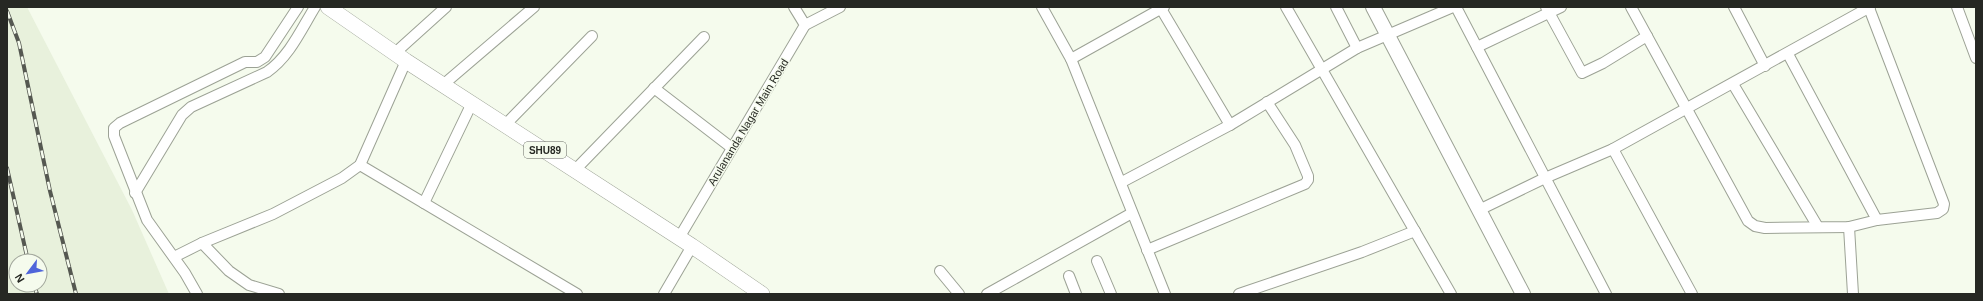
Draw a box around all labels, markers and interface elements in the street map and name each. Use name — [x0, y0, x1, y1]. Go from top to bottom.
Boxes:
street label: Arulananda Nagar Main Road — [705, 57, 791, 187]
road number: SHU89 — [524, 142, 566, 158]
north arrow — [8, 253, 48, 293]
text: N — [12, 272, 27, 285]

